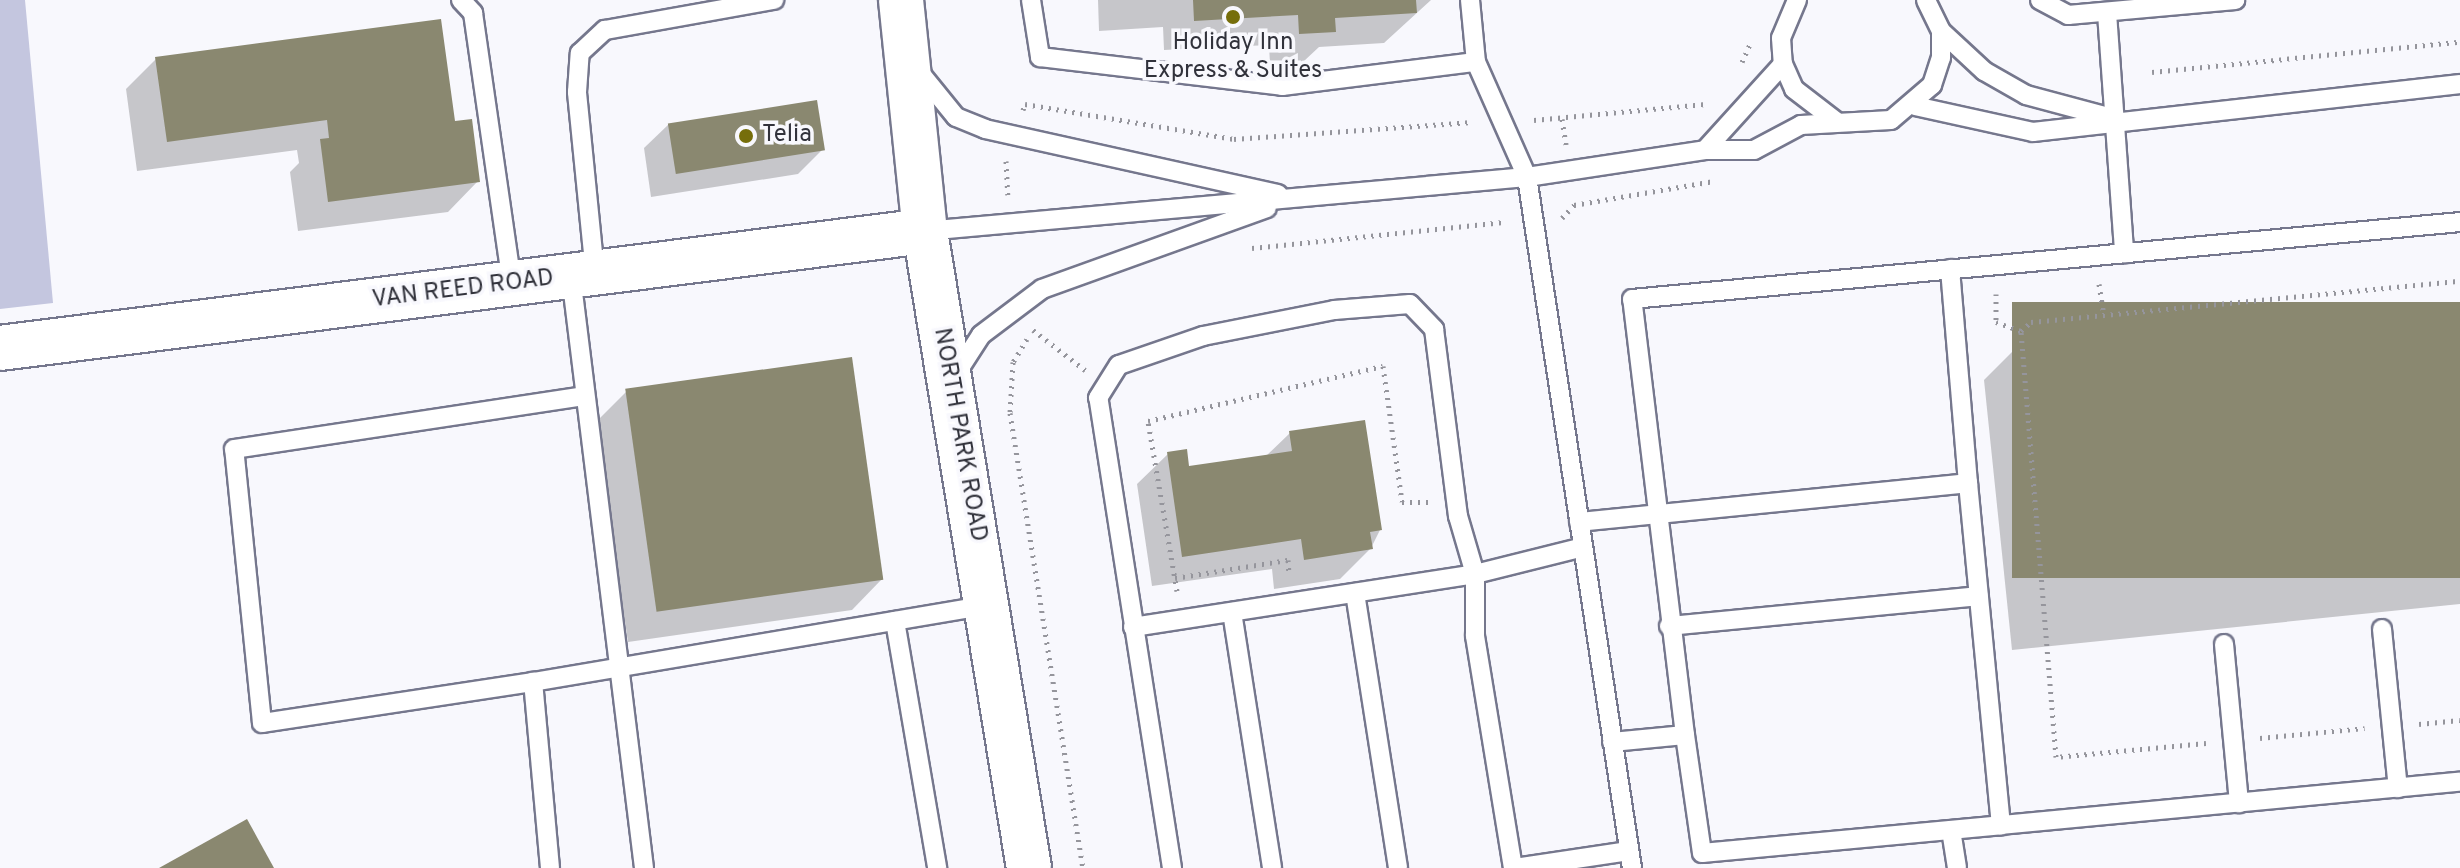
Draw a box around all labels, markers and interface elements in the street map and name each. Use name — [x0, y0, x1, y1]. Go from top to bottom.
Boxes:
marker: Holiday Inn Express & Suites — [1224, 8, 1242, 26]
place label: Holiday Inn Express & Suites — [1144, 30, 1322, 86]
place label: Telia — [762, 122, 812, 150]
marker: Telia — [737, 127, 755, 145]
street label: VAN REED ROAD — [370, 265, 556, 315]
street label: NORTH PARK ROAD — [926, 326, 992, 544]

